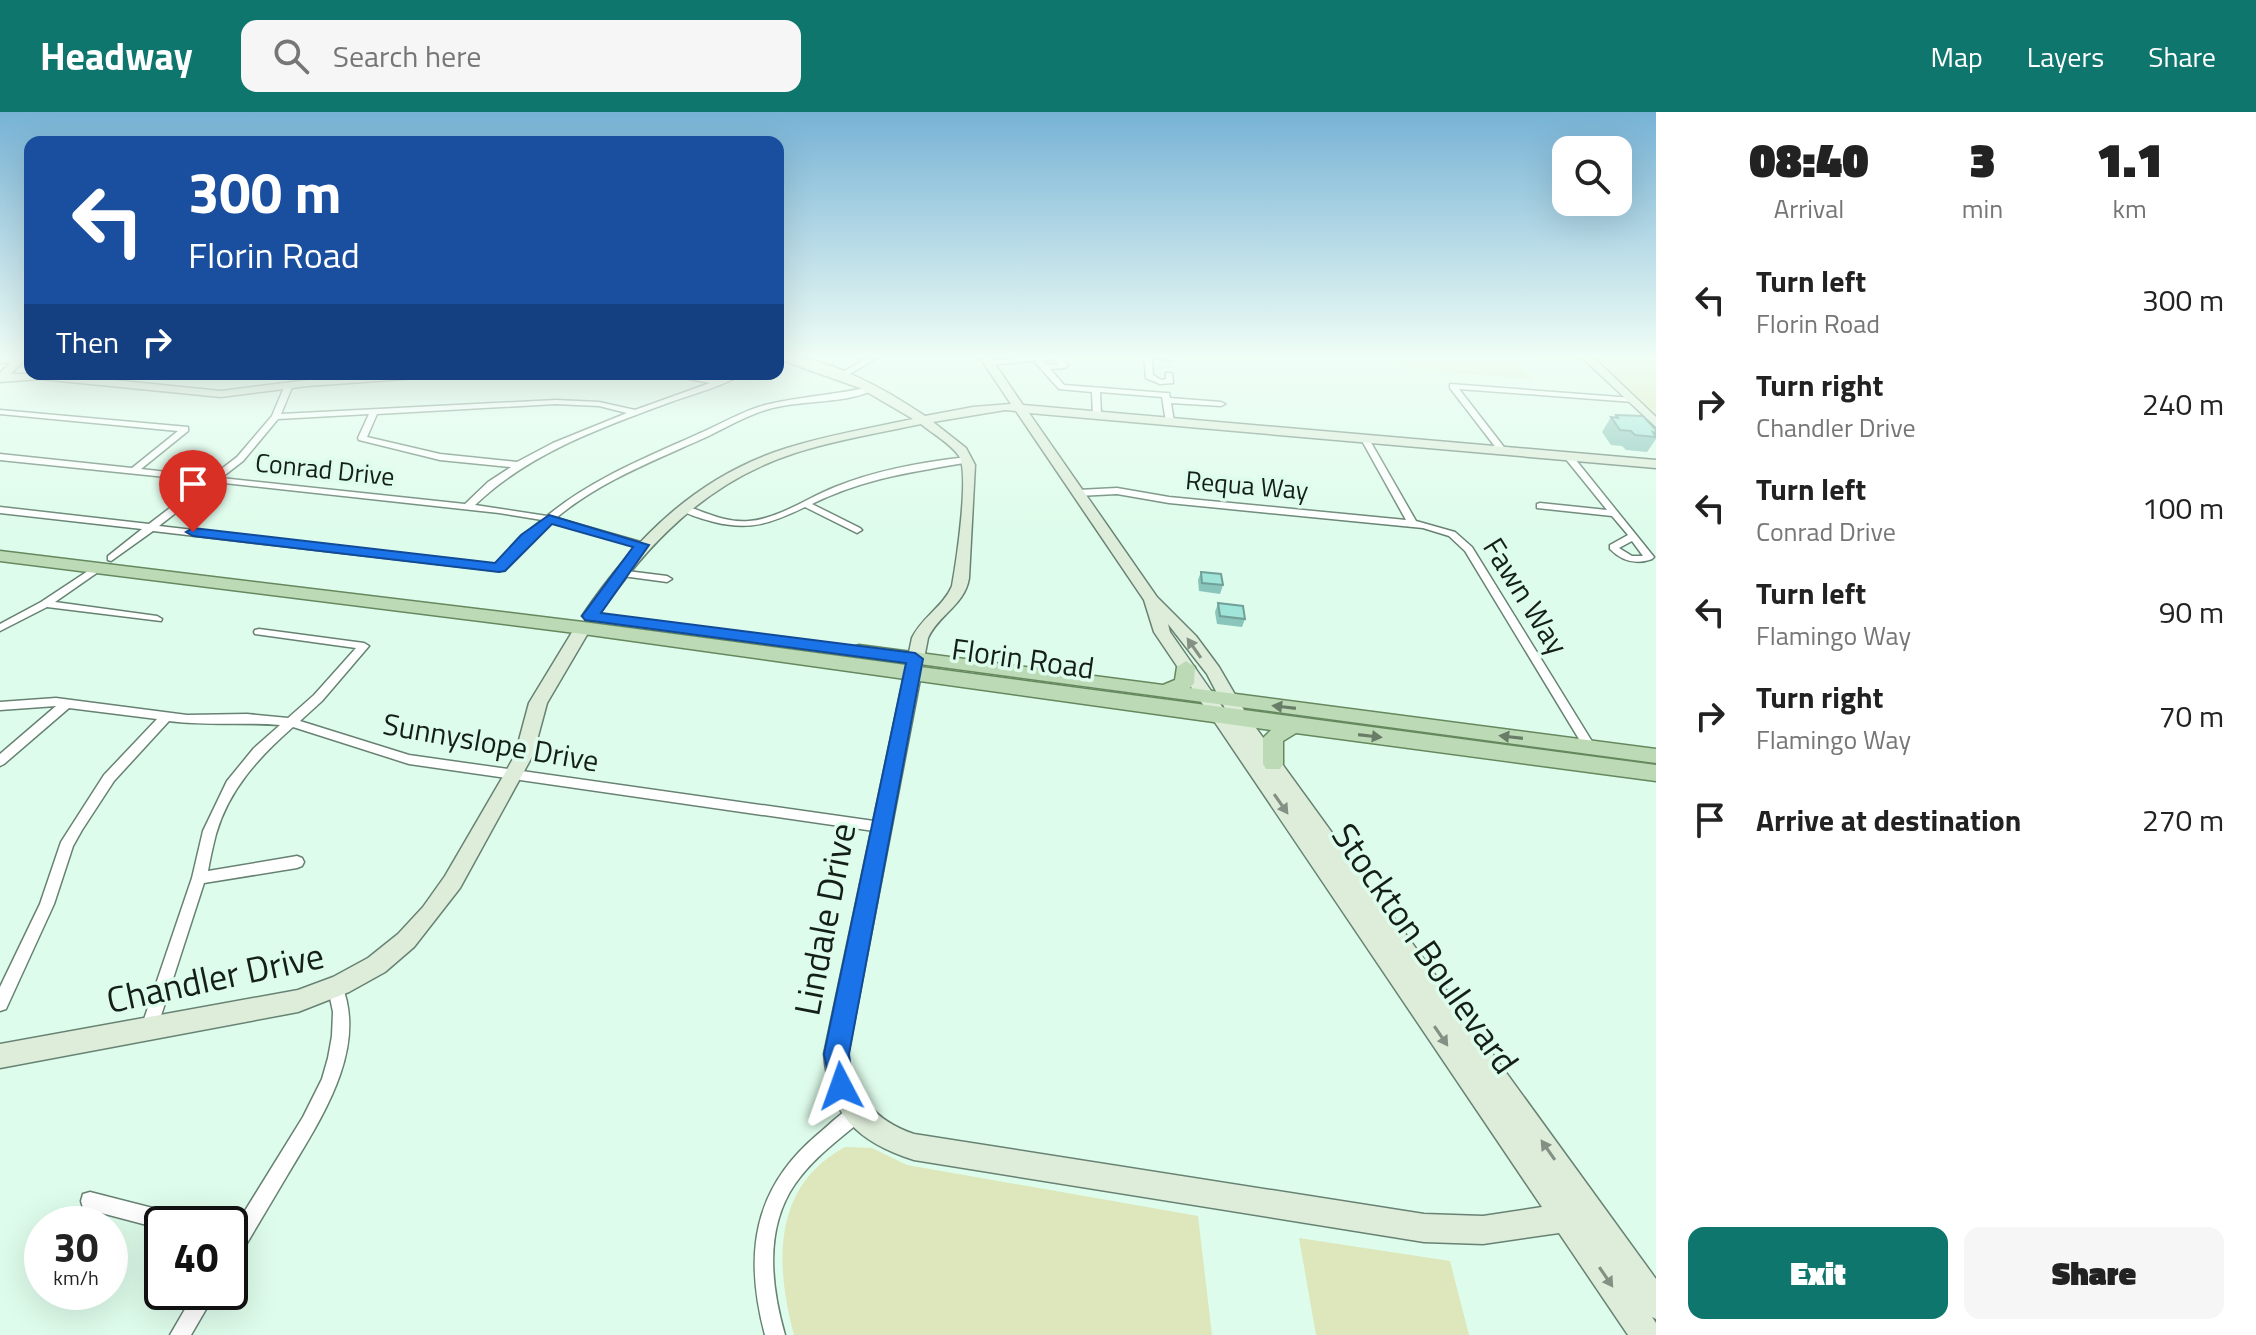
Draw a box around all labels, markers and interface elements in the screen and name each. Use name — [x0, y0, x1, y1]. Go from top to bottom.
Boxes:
search box — [241, 20, 801, 92]
text: Headway — [40, 27, 193, 85]
text: Search here — [333, 33, 481, 79]
icon: search — [269, 34, 313, 78]
text: Map — [1930, 35, 1983, 78]
text: Layers — [2027, 35, 2104, 78]
text: Share — [2148, 35, 2216, 78]
text: 08:40 — [1749, 123, 1869, 196]
text: 3 — [1969, 123, 1996, 196]
text: 1.1 — [2096, 123, 2163, 196]
map controls — [1552, 136, 1632, 216]
button: search — [1552, 136, 1632, 216]
text: 300 m — [188, 150, 341, 235]
icon: left — [56, 168, 160, 272]
text: Arrival — [1774, 189, 1844, 228]
text: min — [1962, 189, 2003, 228]
text: km — [2113, 189, 2147, 228]
text: Florin Road — [188, 227, 360, 282]
text: Turn left — [1756, 258, 1866, 304]
text: 300 m — [2142, 277, 2224, 323]
icon: left — [1688, 278, 1732, 322]
text: Florin Road — [1756, 304, 1880, 343]
text: Then — [56, 319, 119, 365]
icon: right — [135, 320, 179, 364]
text: Turn right — [1756, 362, 1884, 408]
text: 240 m — [2142, 381, 2224, 427]
icon: right — [1688, 382, 1732, 426]
text: Chandler Drive — [1756, 408, 1916, 447]
street label: Conrad Drive — [253, 442, 397, 496]
pin — [159, 450, 227, 532]
street label: Requa Way — [1184, 460, 1310, 510]
icon: arrive — [171, 462, 215, 506]
text: Turn left — [1756, 466, 1866, 512]
text: 100 m — [2142, 485, 2224, 531]
icon: left — [1688, 486, 1732, 530]
text: Conrad Drive — [1756, 512, 1896, 551]
street label: Fawn Way — [1472, 528, 1580, 664]
text: Turn left — [1756, 570, 1866, 616]
text: 90 m — [2159, 589, 2224, 635]
icon: left — [1688, 590, 1732, 634]
text: Flamingo Way — [1756, 616, 1911, 655]
street label: Florin Road — [949, 625, 1097, 691]
one-way arrow — [1187, 637, 1203, 658]
text: Turn right — [1756, 674, 1884, 720]
text: 70 m — [2159, 693, 2224, 739]
icon: right — [1688, 694, 1732, 738]
street label: Sunnyslope Drive — [379, 700, 603, 784]
one-way arrow — [1271, 700, 1296, 713]
text: Flamingo Way — [1756, 720, 1911, 759]
one-way arrow — [1358, 730, 1383, 743]
one-way arrow — [1499, 730, 1524, 743]
one-way arrow — [1273, 793, 1288, 815]
text: Arrive at destination — [1756, 797, 2021, 843]
text: 270 m — [2142, 797, 2224, 843]
icon: arrive — [1688, 798, 1732, 842]
street label: Stockton Boulevard — [1319, 811, 1533, 1085]
street label: Lindale Drive — [778, 818, 870, 1020]
street label: Chandler Drive — [101, 927, 329, 1027]
one-way arrow — [1433, 1026, 1448, 1047]
position arrow — [799, 1044, 883, 1128]
one-way arrow — [1541, 1140, 1556, 1161]
speed limit sign: 40 — [144, 1206, 248, 1310]
text: 30 — [54, 1217, 98, 1278]
button: Exit — [1688, 1227, 1948, 1319]
button: Share — [1964, 1227, 2224, 1319]
text: km/h — [53, 1262, 99, 1293]
one-way arrow — [1599, 1267, 1614, 1288]

